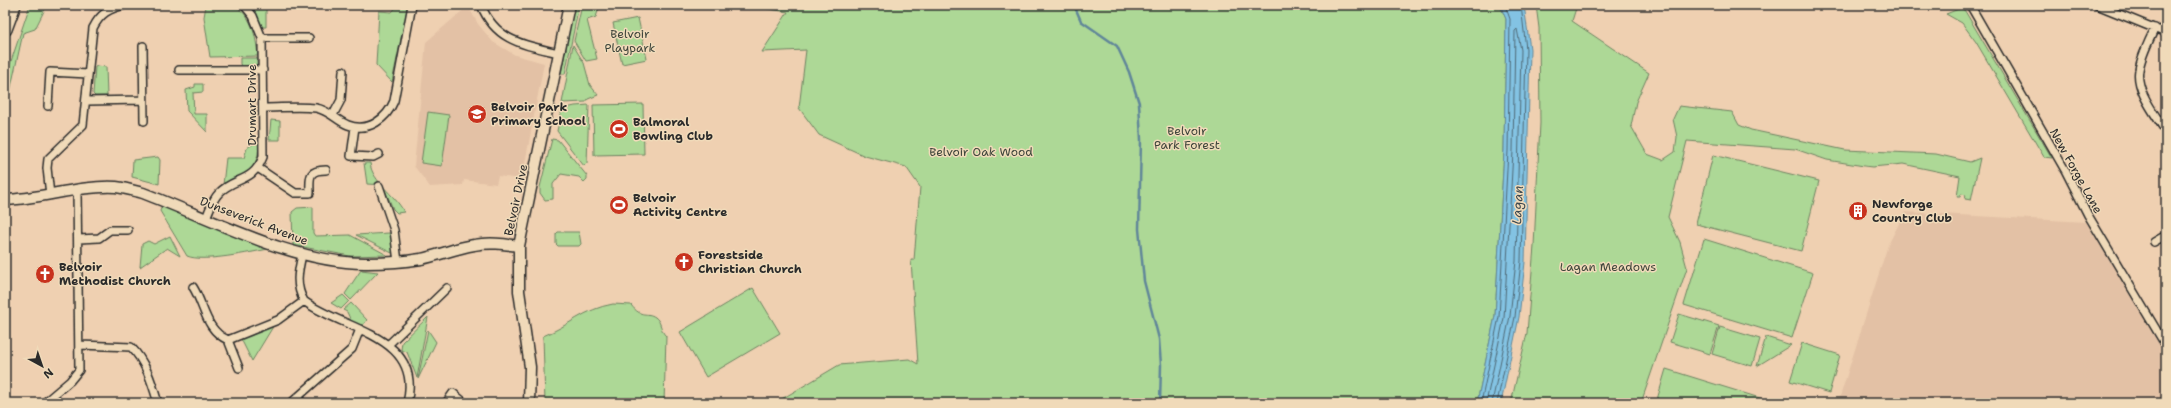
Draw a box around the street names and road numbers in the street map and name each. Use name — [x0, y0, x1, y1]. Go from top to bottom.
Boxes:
street label: Drumart Drive — [244, 64, 260, 146]
street label: New Forge Lane — [2046, 126, 2106, 217]
street label: Belvoir Drive — [501, 162, 531, 237]
street label: Dunseverick Avenue — [198, 193, 311, 249]

